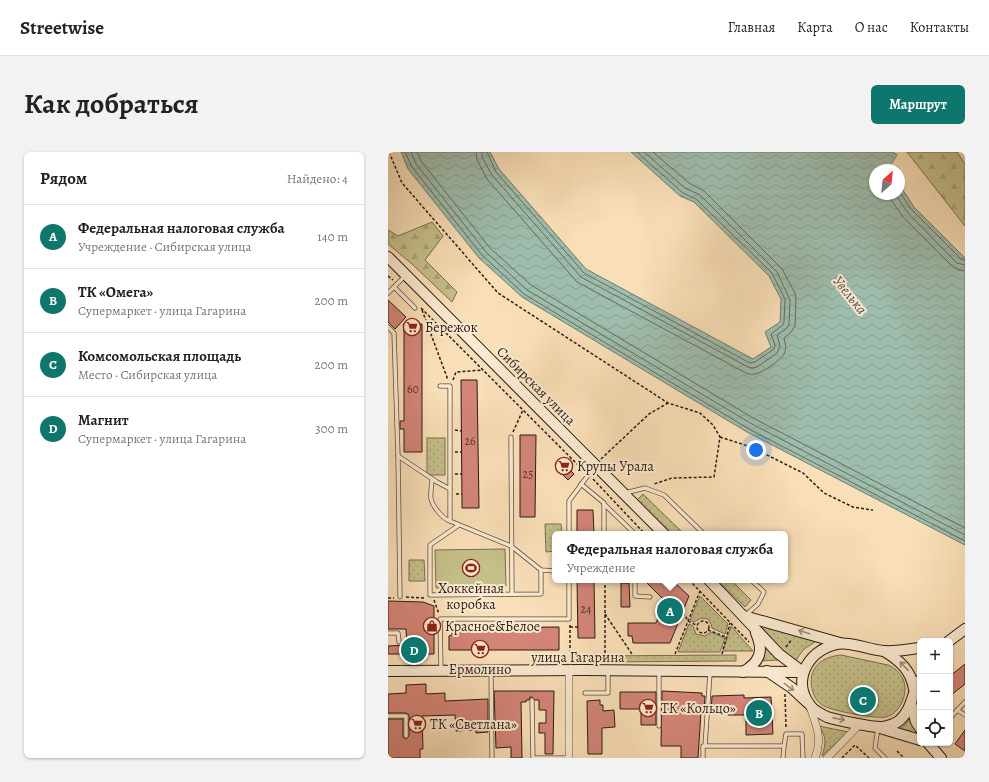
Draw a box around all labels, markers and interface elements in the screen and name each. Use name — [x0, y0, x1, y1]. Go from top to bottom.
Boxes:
text: Streetwise — [20, 15, 104, 41]
text: Главная — [728, 18, 775, 37]
text: Карта — [797, 18, 833, 37]
text: О нас — [855, 18, 888, 37]
text: Контакты — [910, 18, 969, 37]
text: Как добраться — [24, 85, 199, 123]
button: Маршрут — [871, 85, 965, 124]
north arrow — [869, 164, 905, 200]
text: Рядом — [40, 167, 87, 190]
text: Найдено: 4 — [287, 170, 348, 187]
text: Федеральная налоговая служба — [78, 218, 285, 238]
text: A — [49, 228, 57, 245]
text: 140 m — [317, 228, 348, 245]
text: Учреждение · Сибирская улица — [78, 238, 252, 255]
water label: Увелька — [828, 271, 872, 319]
text: ТК «Омега» — [78, 282, 153, 302]
text: B — [49, 292, 57, 309]
text: 200 m — [315, 292, 348, 309]
text: Супермаркет · улица Гагарина — [78, 302, 246, 319]
supermarket icon: Бережок — [402, 317, 422, 337]
place label: Бережок — [425, 318, 478, 337]
street label: Сибирская улица — [492, 342, 580, 430]
text: Комсомольская площадь — [78, 346, 241, 366]
text: C — [49, 356, 57, 373]
text: 200 m — [315, 356, 348, 373]
text: Место · Сибирская улица — [78, 366, 217, 383]
house number: 60 — [407, 381, 419, 397]
text: Магнит — [78, 410, 129, 430]
text: D — [48, 420, 58, 437]
text: 300 m — [315, 420, 348, 437]
text: Супермаркет · улица Гагарина — [78, 430, 246, 447]
house number: 26 — [464, 433, 476, 449]
your location — [746, 440, 766, 460]
supermarket icon: Крупы Урала — [554, 456, 574, 476]
place label: Крупы Урала — [577, 457, 655, 476]
house number: 25 — [523, 466, 533, 482]
popup — [552, 531, 788, 583]
text: Федеральная налоговая служба — [567, 539, 773, 559]
sports icon: Хоккейная коробка — [461, 558, 481, 578]
text: Учреждение — [567, 559, 636, 576]
place label: Хоккейная коробка — [438, 579, 504, 614]
pin: A — [657, 596, 683, 626]
house number: 24 — [580, 601, 592, 617]
shop icon: Красное&Белое — [422, 616, 442, 636]
place label: Красное&Белое — [445, 617, 540, 636]
one-way arrow — [798, 628, 811, 635]
pin: D — [401, 635, 427, 665]
map controls — [917, 638, 953, 746]
button: + — [917, 638, 953, 674]
supermarket icon: Ермолино — [470, 639, 490, 659]
street label: улица Гагарина — [530, 648, 625, 667]
place label: Ермолино — [449, 660, 511, 679]
one-way arrow — [899, 661, 908, 671]
button: − — [917, 674, 953, 710]
one-way arrow — [784, 683, 795, 691]
pin: C — [850, 685, 876, 715]
supermarket icon: ТК «Кольцо» — [638, 698, 658, 718]
pin: B — [746, 698, 772, 728]
place label: ТК «Кольцо» — [661, 699, 736, 718]
button: locate — [917, 710, 953, 746]
supermarket icon: ТК «Светлана» — [407, 714, 427, 734]
place label: ТК «Светлана» — [430, 715, 517, 734]
one-way arrow — [832, 716, 845, 724]

